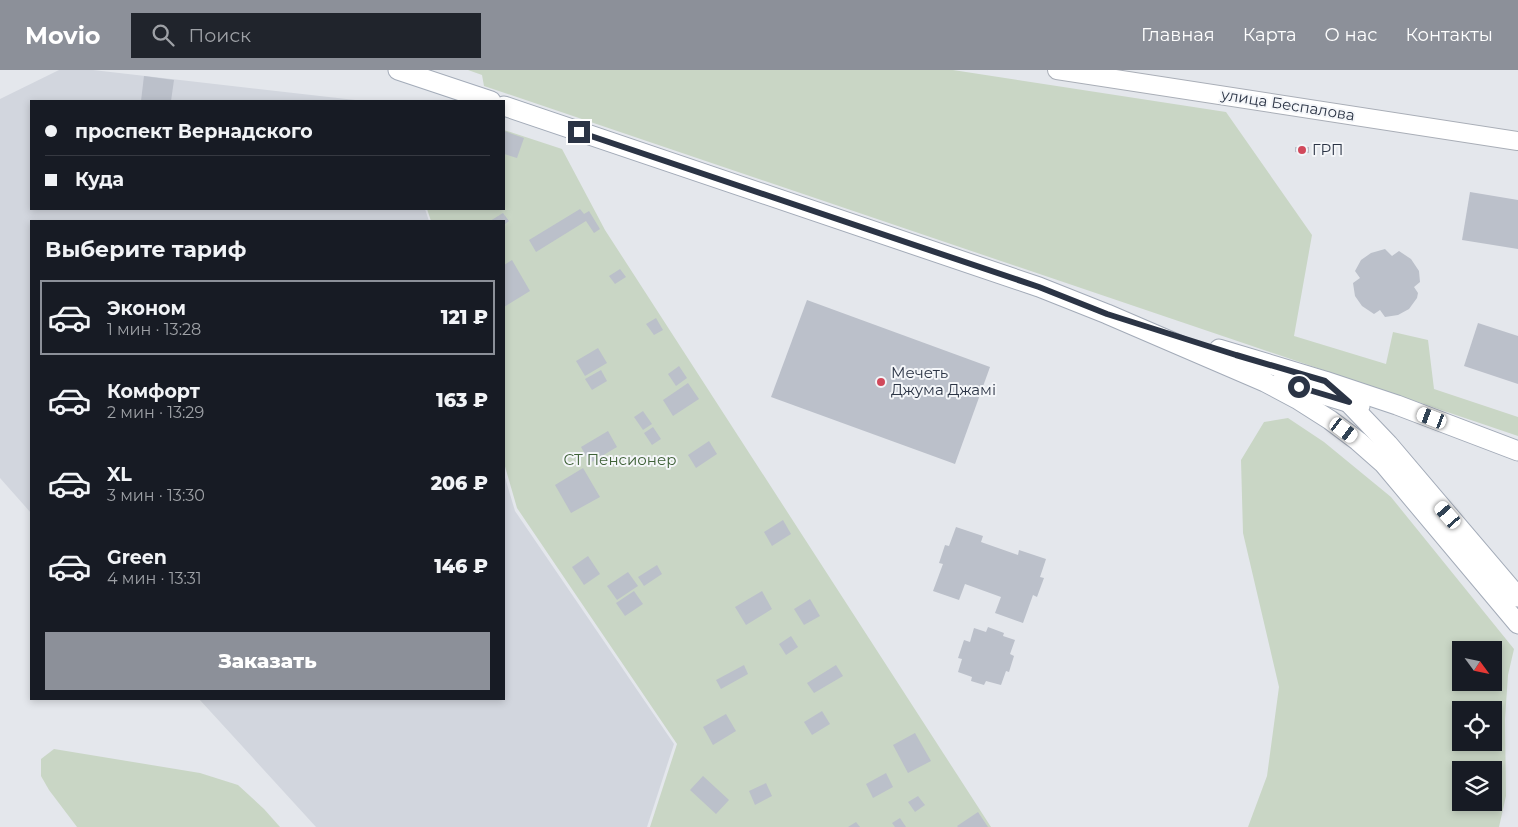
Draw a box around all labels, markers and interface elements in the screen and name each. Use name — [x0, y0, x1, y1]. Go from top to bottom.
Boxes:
search box — [131, 13, 481, 58]
text: Movio — [25, 21, 101, 50]
icon: search — [149, 21, 177, 49]
text: Поиск — [189, 24, 251, 47]
text: Главная — [1141, 24, 1215, 46]
text: Карта — [1243, 24, 1297, 46]
text: О нас — [1325, 24, 1377, 46]
text: Контакты — [1405, 24, 1493, 46]
street label: улица Беспалова — [1219, 84, 1356, 124]
text: проспект Вернадского — [75, 120, 313, 143]
route end — [568, 121, 590, 143]
place label: ГРП — [1312, 140, 1343, 159]
marker: ГРП — [1296, 144, 1308, 156]
text: Куда — [75, 168, 124, 191]
text: Выберите тариф — [45, 236, 246, 263]
icon: car — [47, 295, 92, 340]
text: Эконом — [107, 297, 186, 320]
text: 121 ₽ — [441, 306, 488, 329]
text: 1 мин · 13:28 — [107, 320, 201, 339]
place label: Мечеть Джума Джамі — [891, 363, 996, 399]
marker: Мечеть Джума Джамі — [875, 376, 887, 388]
route start — [1288, 376, 1310, 398]
icon: car — [47, 378, 92, 423]
text: Комфорт — [107, 380, 200, 403]
text: 163 ₽ — [436, 389, 488, 412]
text: 2 мин · 13:29 — [107, 403, 204, 422]
car — [1415, 406, 1448, 430]
car — [1327, 415, 1360, 445]
park label: СТ Пенсионер — [563, 450, 677, 469]
icon: car — [47, 461, 92, 506]
text: XL — [107, 463, 132, 486]
text: 206 ₽ — [431, 472, 488, 495]
text: 3 мин · 13:30 — [107, 486, 205, 505]
car — [1432, 499, 1463, 531]
icon: car — [47, 544, 92, 589]
text: Green — [107, 546, 167, 569]
text: 146 ₽ — [434, 555, 488, 578]
text: 4 мин · 13:31 — [107, 569, 202, 588]
button: Заказать — [45, 632, 490, 690]
north arrow — [1452, 641, 1502, 691]
map controls — [1452, 641, 1502, 811]
button: locate — [1452, 701, 1502, 751]
button: layers — [1452, 761, 1502, 811]

